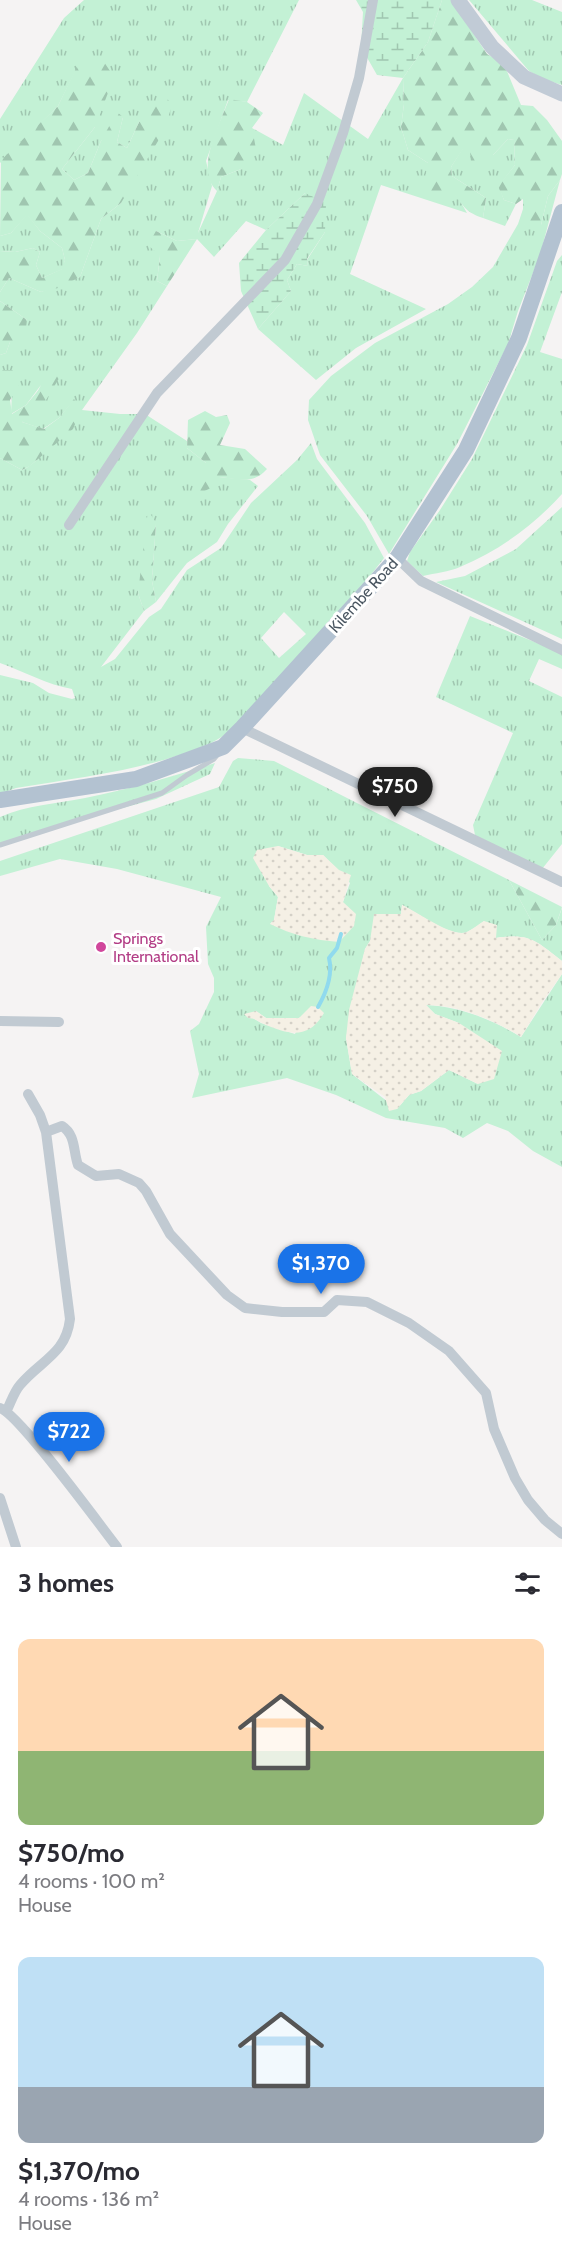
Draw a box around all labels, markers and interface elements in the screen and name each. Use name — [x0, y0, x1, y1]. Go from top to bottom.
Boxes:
street label: Kilembe Road — [325, 554, 402, 637]
pin: $750 — [359, 767, 431, 818]
text: $750 — [372, 774, 418, 798]
place label: Springs International — [113, 929, 199, 966]
marker: Springs International — [94, 940, 108, 954]
pin: $1,370 — [272, 1244, 370, 1295]
text: $1,370 — [292, 1251, 350, 1275]
pin: $722 — [33, 1412, 105, 1463]
text: $722 — [48, 1419, 90, 1443]
text: 3 homes — [18, 1567, 114, 1599]
icon: filters — [511, 1567, 544, 1600]
icon: home — [227, 1678, 335, 1786]
text: $750/mo — [18, 1837, 124, 1869]
text: 4 rooms · 100 m² — [18, 1869, 165, 1893]
text: House — [18, 1893, 72, 1917]
icon: home — [227, 1996, 335, 2104]
text: $1,370/mo — [18, 2155, 140, 2187]
text: 4 rooms · 136 m² — [18, 2187, 159, 2211]
text: House — [18, 2211, 72, 2235]

